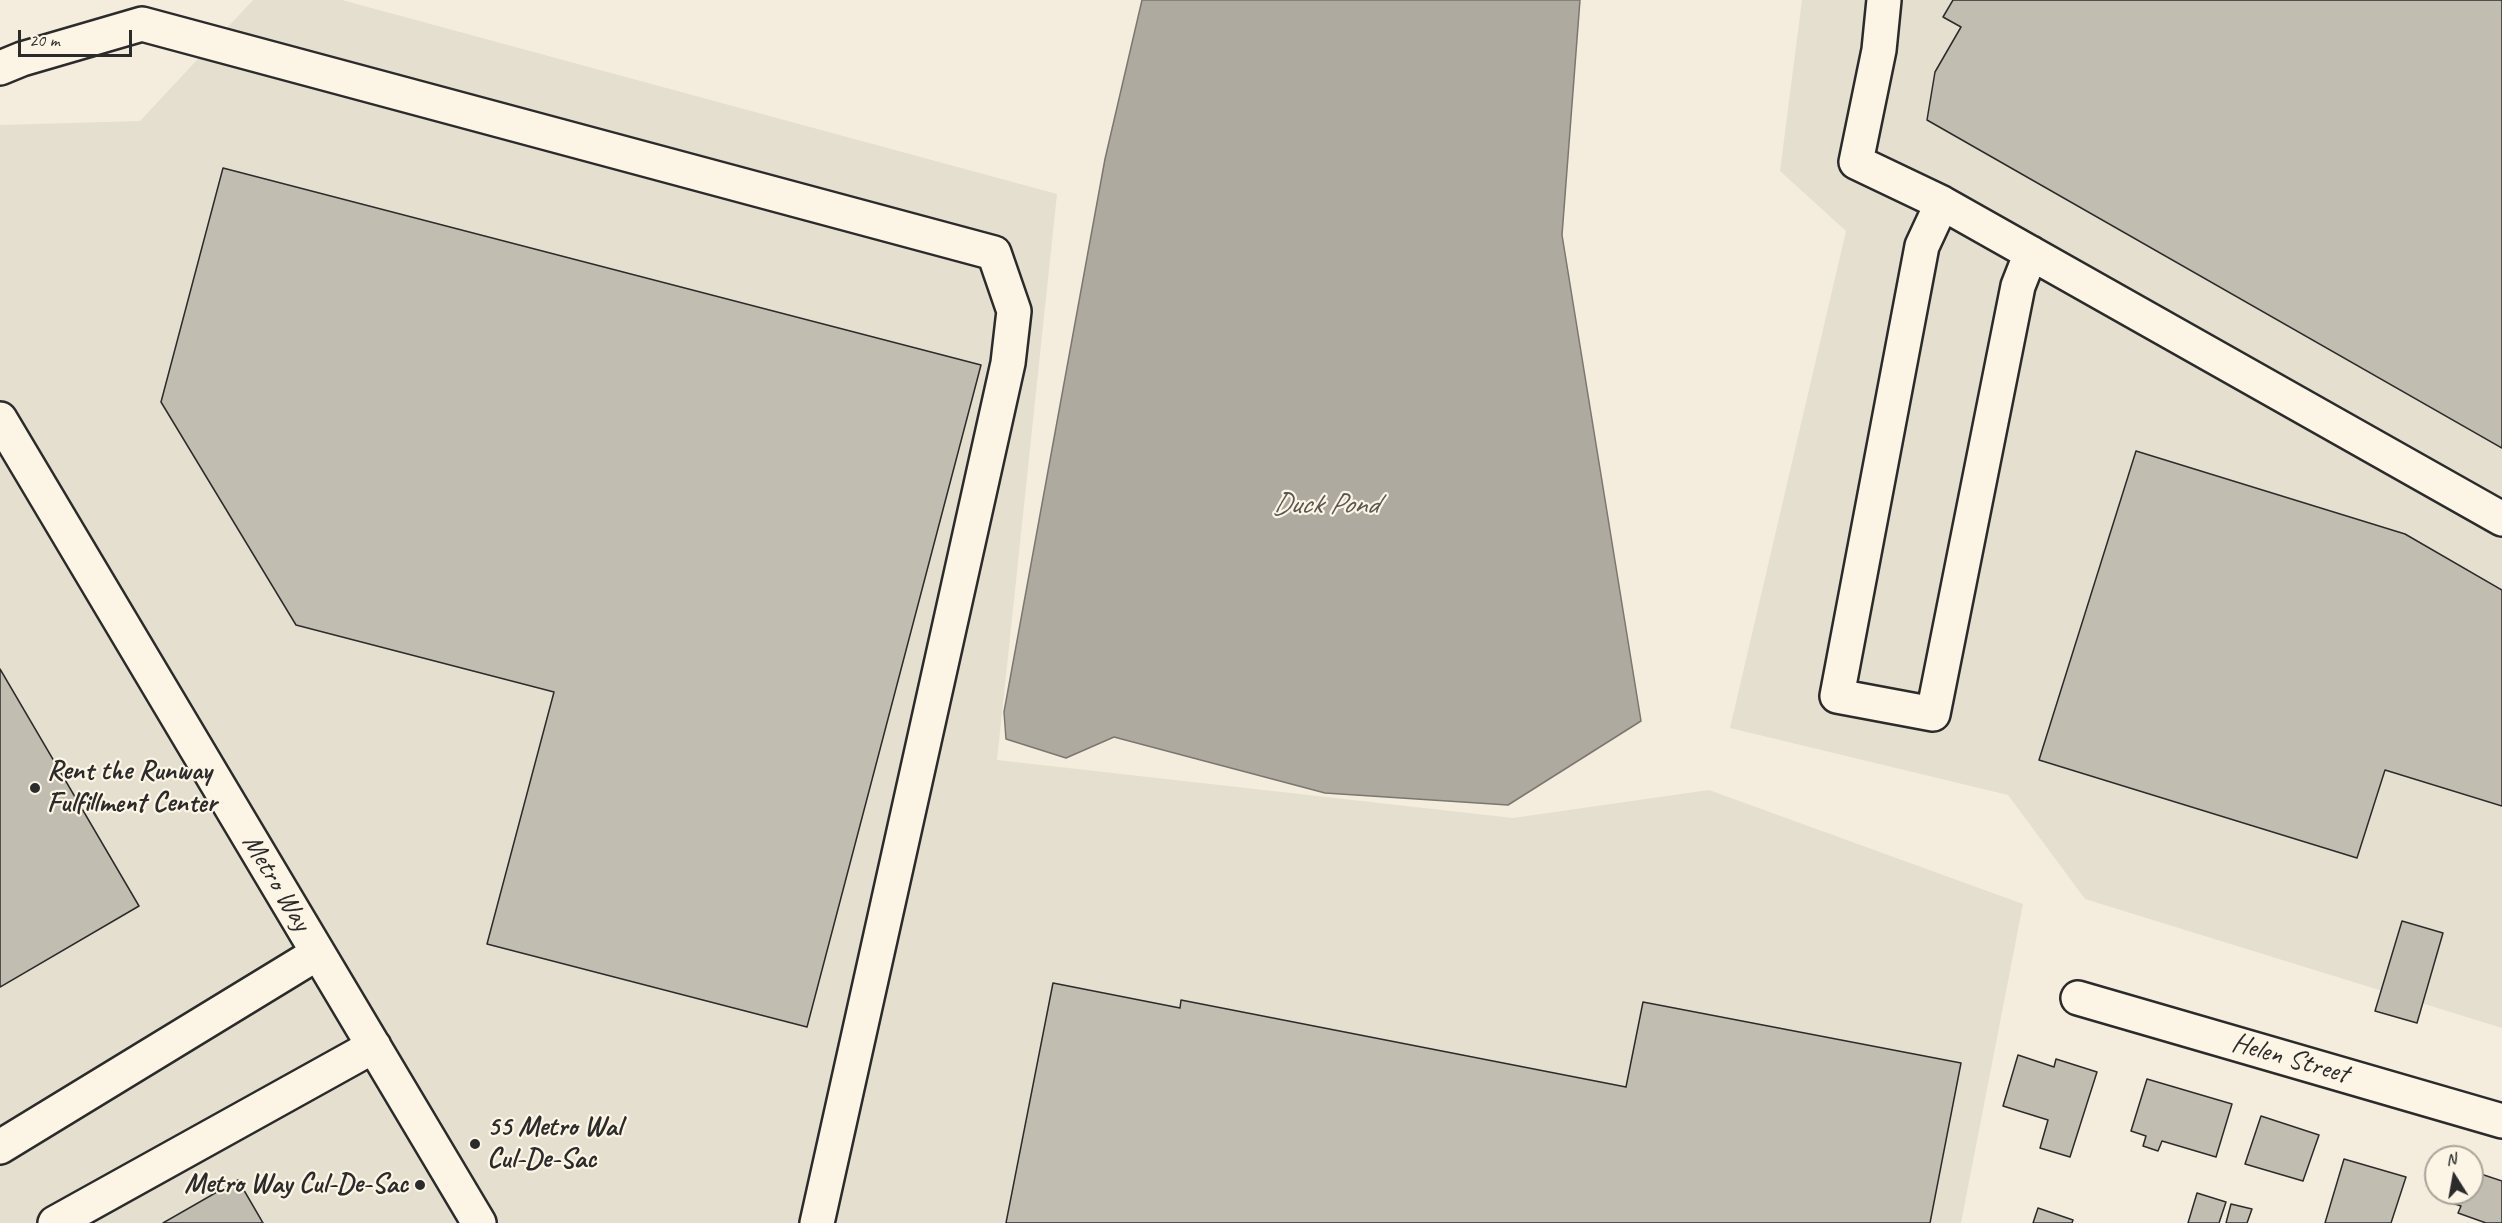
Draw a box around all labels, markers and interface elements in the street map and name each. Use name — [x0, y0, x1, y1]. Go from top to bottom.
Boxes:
scale bar — [21, 18, 135, 56]
text: 20 m — [29, 29, 60, 51]
water label: Duck Pond — [1272, 487, 1378, 523]
place label: Rent the Runway Fulfillment Center — [47, 755, 217, 821]
marker: Rent the Runway Fulfillment Center — [28, 781, 42, 795]
street label: Metro Way — [234, 829, 318, 937]
street label: Helen Street — [2228, 1026, 2352, 1092]
place label: 55 Metro Wal Cul-De-Sac — [487, 1111, 622, 1177]
marker: 55 Metro Wal Cul-De-Sac — [468, 1137, 482, 1151]
north arrow — [2424, 1145, 2484, 1205]
text: N — [2444, 1149, 2458, 1170]
place label: Metro Way Cul-De-Sac — [184, 1168, 408, 1202]
marker: Metro Way Cul-De-Sac — [413, 1178, 427, 1192]

